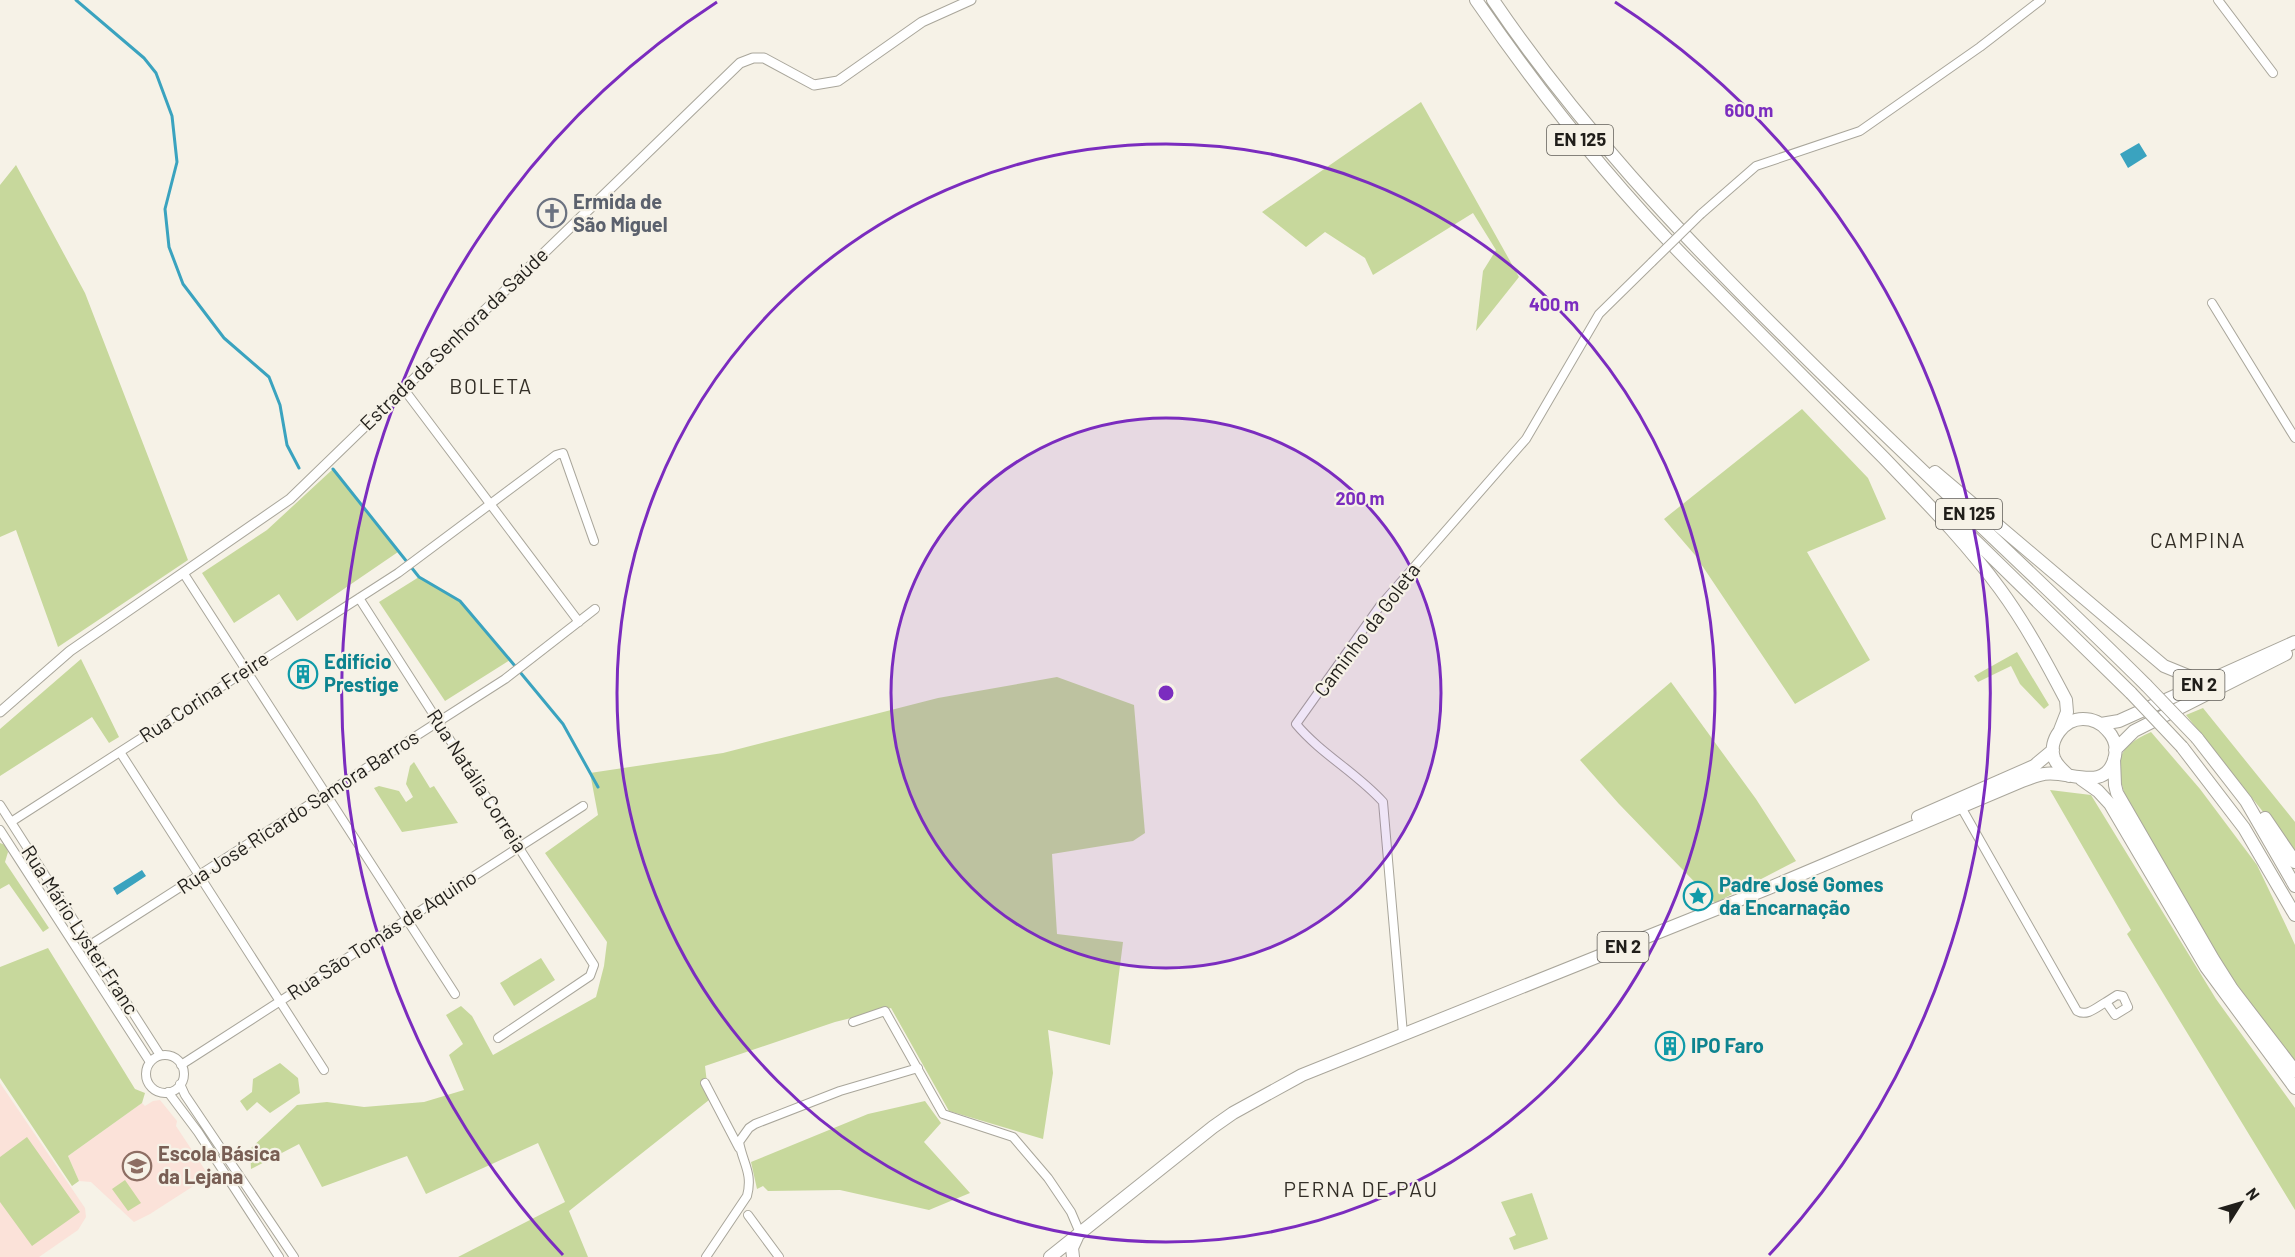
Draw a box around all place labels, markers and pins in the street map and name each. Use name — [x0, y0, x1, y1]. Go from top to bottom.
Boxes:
place label: Ermida de São Miguel — [573, 189, 668, 236]
church icon: Ermida de São Miguel — [536, 197, 568, 229]
place label: Edifício Prestige — [324, 649, 399, 696]
building icon: Edifício Prestige — [287, 658, 319, 690]
centre of rings — [1156, 683, 1176, 703]
place label: Padre José Gomes da Encarnação — [1719, 872, 1884, 919]
place icon: Padre José Gomes da Encarnação — [1682, 880, 1714, 912]
building icon: IPO Faro — [1654, 1030, 1686, 1062]
place label: IPO Faro — [1691, 1033, 1764, 1057]
place label: Escola Básica da Lejana — [158, 1141, 280, 1188]
school or university icon: Escola Básica da Lejana — [121, 1150, 153, 1182]

